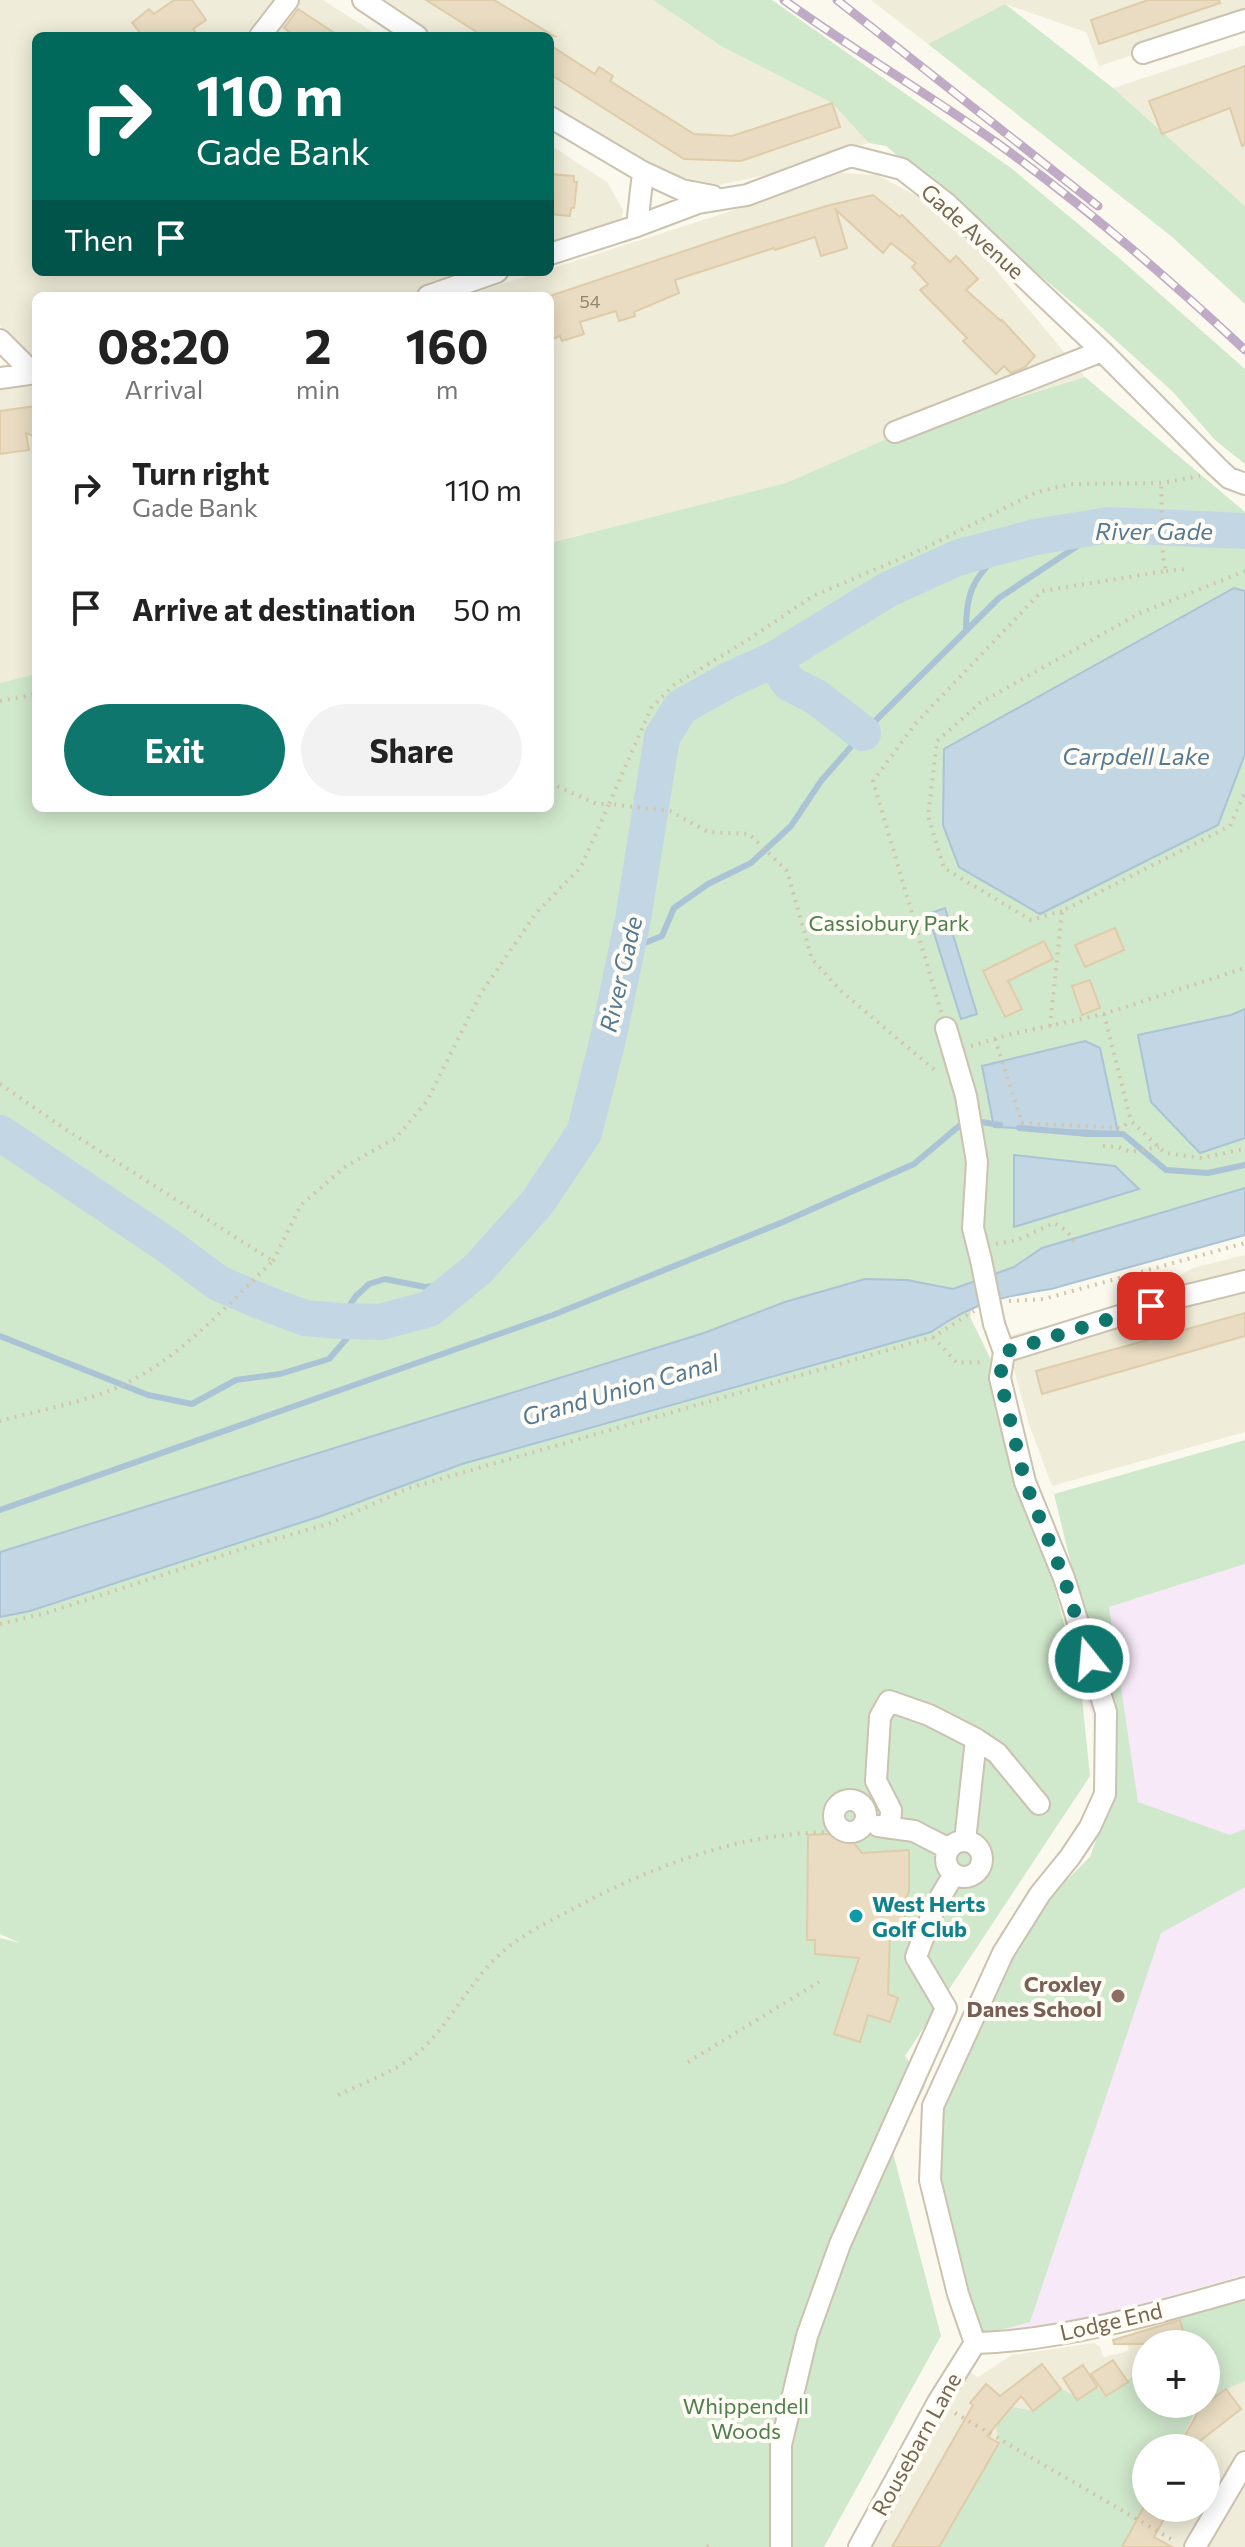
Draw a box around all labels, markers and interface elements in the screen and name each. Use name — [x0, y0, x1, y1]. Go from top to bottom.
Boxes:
text: 110 m — [196, 59, 343, 128]
icon: right — [64, 64, 168, 168]
text: Gade Bank — [196, 128, 370, 172]
street label: Gade Avenue — [916, 178, 1030, 284]
icon: arrive — [149, 216, 193, 260]
text: Then — [64, 220, 133, 257]
house number: 54 — [579, 290, 601, 312]
text: 08:20 — [97, 315, 231, 374]
text: 2 — [304, 315, 332, 374]
text: 160 — [405, 315, 489, 374]
text: Arrival — [125, 373, 203, 404]
text: min — [296, 373, 340, 404]
text: m — [436, 373, 458, 404]
text: Turn right — [132, 454, 269, 491]
icon: right — [64, 466, 108, 510]
text: 110 m — [445, 470, 522, 507]
text: Gade Bank — [132, 491, 258, 522]
water label: River Gade — [1095, 516, 1213, 545]
icon: arrive — [64, 586, 108, 630]
text: Arrive at destination — [132, 590, 416, 627]
text: 50 m — [453, 590, 522, 627]
button: Exit — [64, 704, 285, 796]
button: Share — [301, 704, 522, 796]
water label: Carpdell Lake — [1062, 741, 1210, 770]
park label: Cassiobury Park — [808, 909, 970, 936]
water label: River Gade — [593, 913, 647, 1035]
pin — [1117, 1272, 1185, 1340]
icon: arrive — [1129, 1284, 1173, 1328]
water label: Grand Union Canal — [518, 1347, 723, 1431]
position arrow — [1047, 1617, 1131, 1701]
place label: West Herts Golf Club — [872, 1890, 985, 1942]
marker: West Herts Golf Club — [847, 1907, 865, 1925]
place label: Croxley Danes School — [967, 1970, 1102, 2022]
marker: Croxley Danes School — [1109, 1987, 1127, 2005]
street label: Lodge End — [1057, 2296, 1165, 2346]
map controls — [1132, 2330, 1220, 2522]
button: + — [1132, 2330, 1220, 2418]
street label: Rousebarn Lane — [866, 2368, 966, 2520]
park label: Whippendell Woods — [683, 2392, 809, 2444]
button: − — [1132, 2434, 1220, 2522]

